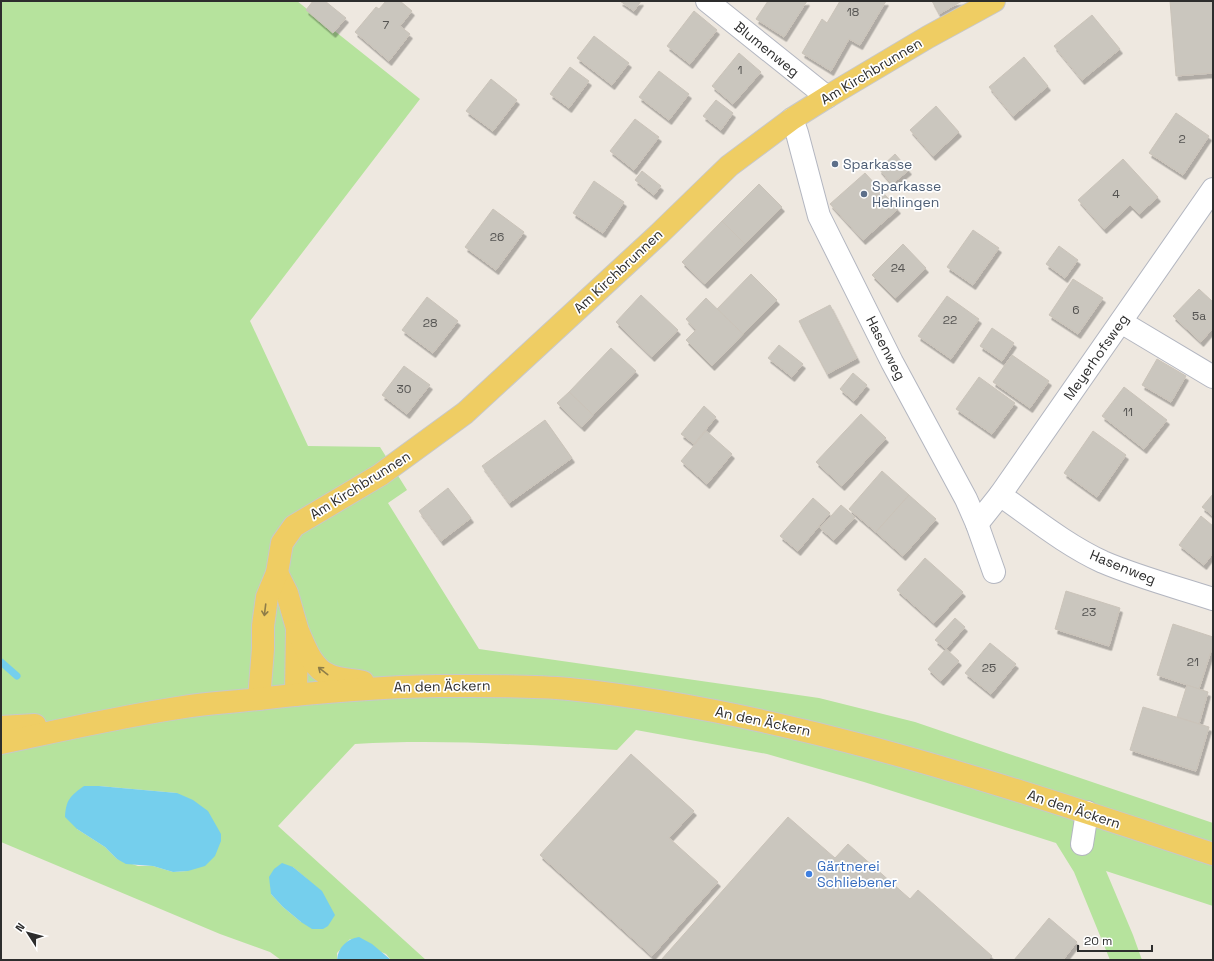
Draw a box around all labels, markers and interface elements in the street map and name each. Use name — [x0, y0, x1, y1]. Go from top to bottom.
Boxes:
house number: 18 — [847, 4, 859, 20]
house number: 7 — [383, 17, 390, 33]
street label: Blumenweg — [731, 17, 803, 81]
street label: Am Kirchbrunnen — [817, 34, 925, 108]
house number: 1 — [737, 62, 743, 78]
house number: 2 — [1178, 131, 1186, 147]
place label: Sparkasse — [843, 155, 912, 173]
marker: Sparkasse — [830, 159, 840, 169]
place label: Sparkasse Hehlingen — [872, 177, 941, 211]
house number: 4 — [1112, 186, 1120, 202]
marker: Sparkasse Hehlingen — [859, 189, 869, 199]
street label: Am Kirchbrunnen — [570, 225, 666, 317]
house number: 26 — [490, 229, 504, 245]
house number: 24 — [891, 260, 906, 276]
house number: 6 — [1072, 302, 1080, 318]
house number: 5a — [1192, 308, 1206, 324]
street label: Meyerhofsweg — [1060, 310, 1132, 404]
house number: 22 — [943, 312, 957, 328]
street label: Hasenweg — [862, 313, 910, 383]
house number: 28 — [423, 315, 437, 331]
house number: 30 — [397, 381, 411, 397]
house number: 11 — [1123, 404, 1133, 420]
street label: Am Kirchbrunnen — [306, 447, 414, 523]
street label: Hasenweg — [1087, 546, 1159, 588]
one-way arrow — [262, 603, 269, 616]
house number: 23 — [1082, 604, 1096, 620]
house number: 21 — [1187, 654, 1199, 670]
house number: 25 — [982, 660, 996, 676]
one-way arrow — [318, 667, 329, 675]
street label: An den Äckern — [393, 676, 491, 696]
street label: An den Äckern — [714, 702, 812, 740]
street label: An den Äckern — [1025, 785, 1123, 833]
place label: Gärtnerei Schliebener — [817, 857, 897, 891]
marker: Gärtnerei Schliebener — [804, 869, 814, 879]
north arrow — [8, 913, 48, 953]
text: N — [12, 920, 28, 934]
scale bar — [1078, 927, 1152, 953]
text: 20 m — [1084, 933, 1112, 949]

